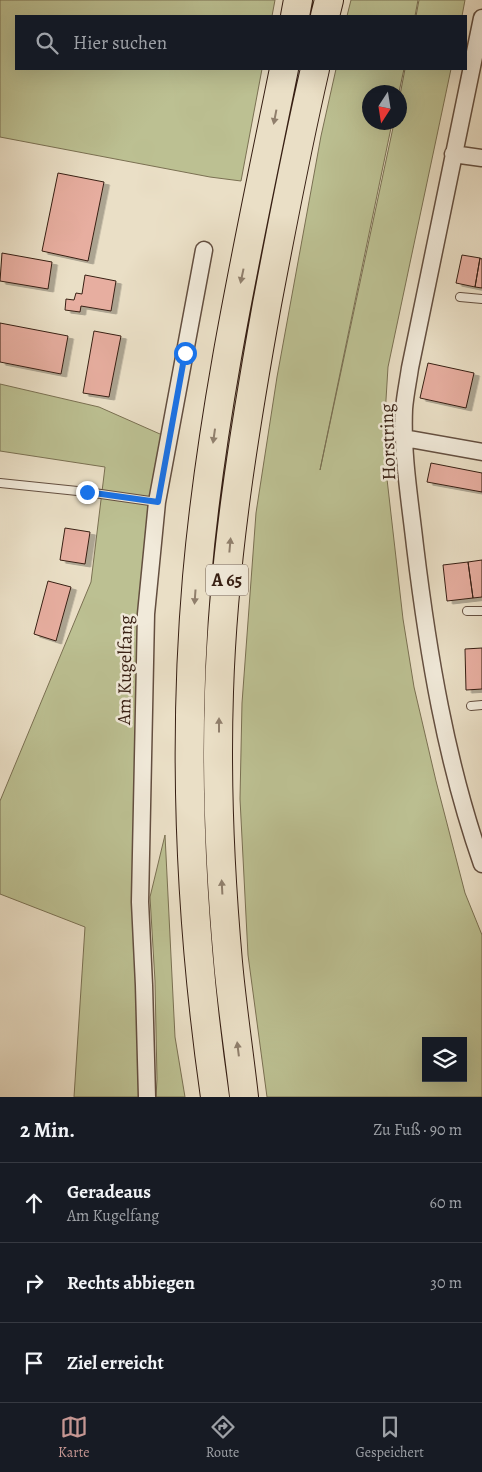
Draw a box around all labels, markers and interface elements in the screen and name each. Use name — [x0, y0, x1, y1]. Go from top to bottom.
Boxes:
search box — [15, 15, 467, 70]
icon: search — [33, 29, 61, 57]
text: Hier suchen — [73, 30, 167, 56]
north arrow — [362, 85, 407, 130]
one-way arrow — [270, 109, 278, 125]
one-way arrow — [238, 268, 246, 284]
route start — [174, 342, 197, 365]
street label: Horstring — [374, 403, 402, 481]
one-way arrow — [210, 428, 218, 444]
route end — [76, 481, 99, 504]
one-way arrow — [227, 537, 235, 553]
road number: A 65 — [206, 564, 248, 596]
one-way arrow — [191, 589, 199, 605]
street label: Am Kugelfang — [111, 614, 139, 726]
one-way arrow — [215, 716, 223, 732]
one-way arrow — [218, 879, 226, 895]
map controls — [422, 1037, 467, 1082]
button: layers — [422, 1037, 467, 1082]
one-way arrow — [234, 1040, 242, 1056]
text: 2 Min. — [20, 1116, 75, 1144]
text: Zu Fuß · 90 m — [373, 1119, 462, 1141]
text: Geradeaus — [67, 1179, 151, 1205]
icon: ahead — [20, 1189, 48, 1217]
text: 60 m — [430, 1192, 462, 1214]
text: Am Kugelfang — [67, 1205, 159, 1227]
icon: right — [20, 1269, 48, 1297]
text: Rechts abbiegen — [67, 1270, 195, 1296]
text: 30 m — [430, 1272, 462, 1294]
icon: arrive — [20, 1349, 48, 1377]
text: Ziel erreicht — [67, 1350, 164, 1376]
tab: Karte — [58, 1413, 90, 1462]
tab: Route — [206, 1413, 239, 1462]
tab: Gespeichert — [356, 1413, 424, 1462]

